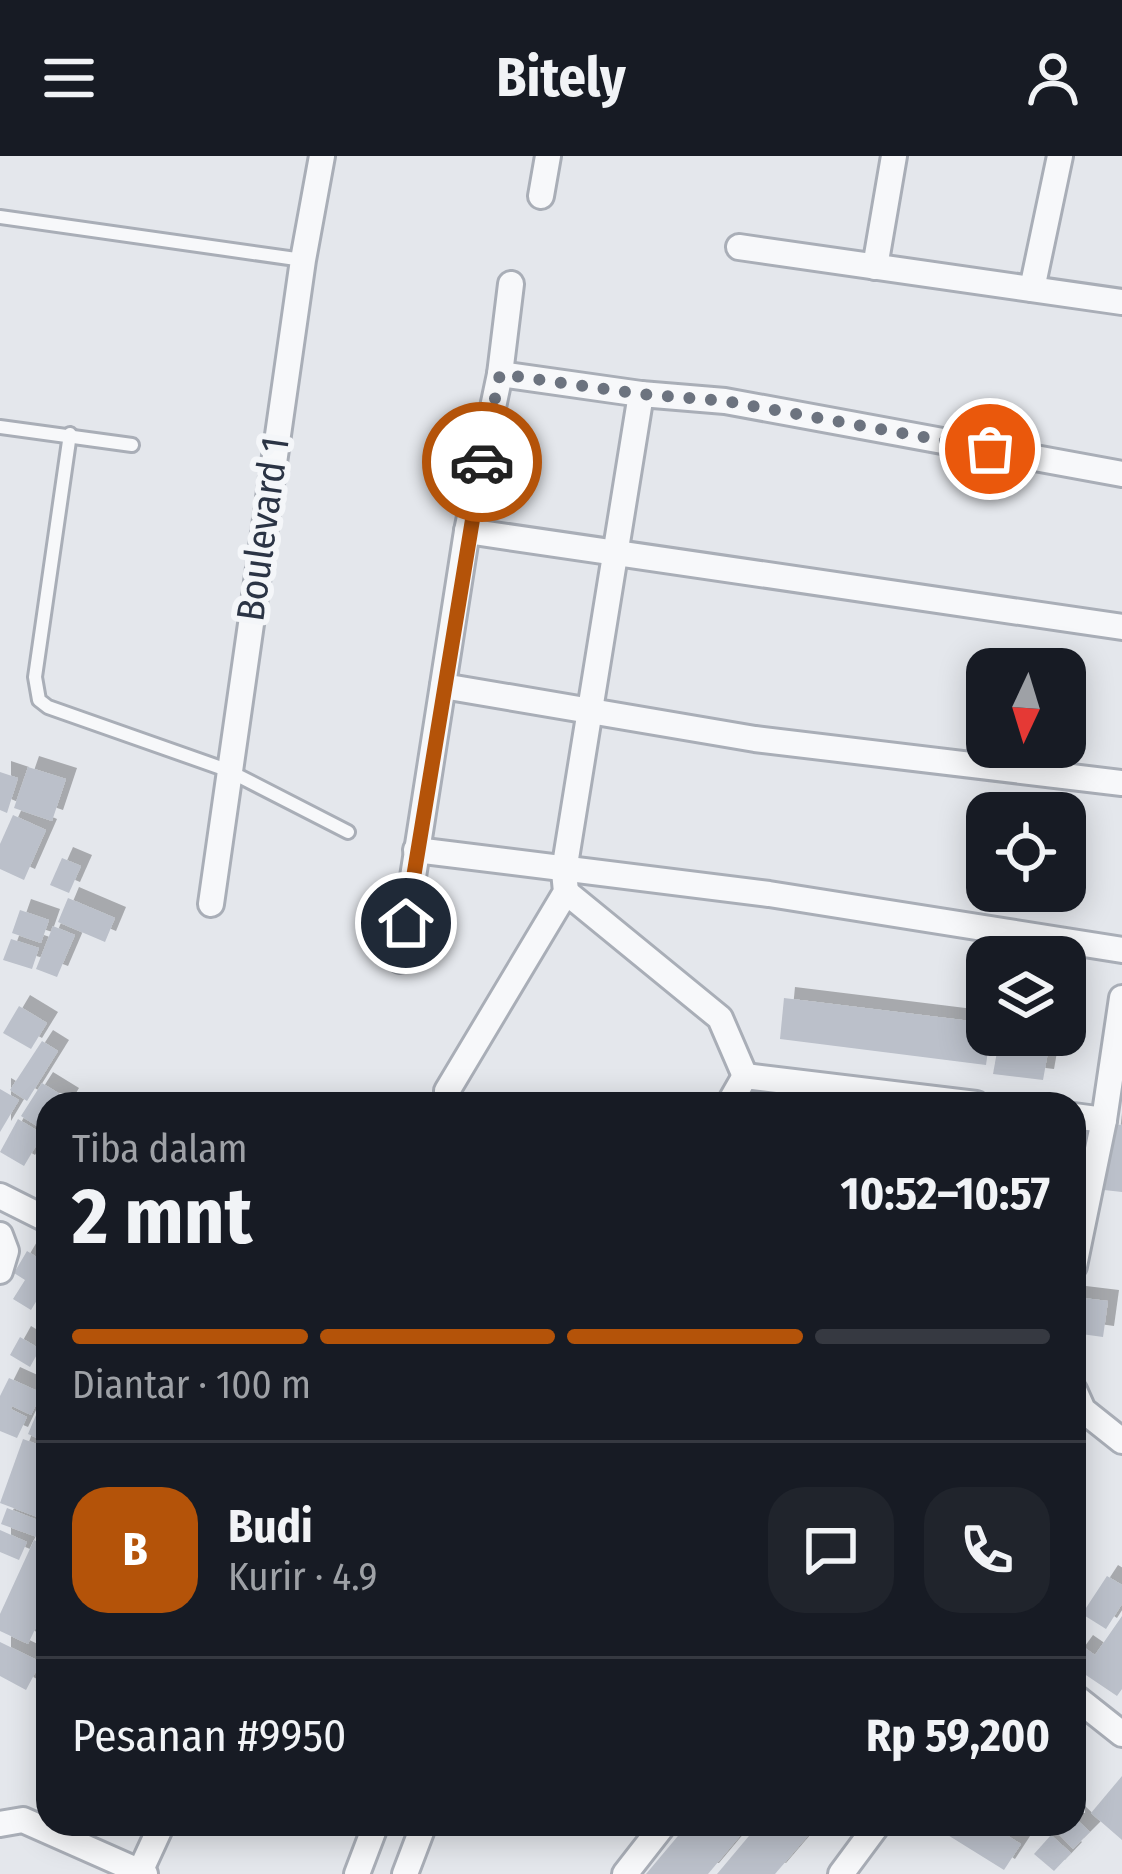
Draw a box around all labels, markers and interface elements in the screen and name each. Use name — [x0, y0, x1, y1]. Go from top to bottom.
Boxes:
icon: menu — [36, 45, 102, 111]
icon: person — [1020, 45, 1086, 111]
text: Bitely — [496, 46, 626, 110]
pin — [939, 398, 1041, 500]
courier — [422, 402, 542, 522]
icon: bag — [957, 416, 1023, 482]
icon: car — [449, 429, 515, 495]
street label: Boulevard 1 — [227, 434, 299, 624]
north arrow — [966, 648, 1086, 768]
map controls — [966, 648, 1086, 1056]
button: locate — [966, 792, 1086, 912]
pin — [355, 872, 457, 974]
icon: home — [373, 890, 439, 956]
button: layers — [966, 936, 1086, 1056]
text: Tiba dalam — [72, 1126, 247, 1172]
text: 10:52–10:57 — [841, 1167, 1050, 1221]
text: 2 mnt — [72, 1170, 252, 1264]
text: Diantar · 100 m — [72, 1362, 311, 1408]
button: chat — [768, 1487, 894, 1613]
button: phone — [924, 1487, 1050, 1613]
text: Budi — [228, 1500, 313, 1554]
text: B — [122, 1523, 148, 1577]
text: Kurir · 4.9 — [228, 1554, 377, 1600]
text: Pesanan #9950 — [72, 1709, 347, 1763]
text: Rp 59,200 — [866, 1709, 1050, 1763]

